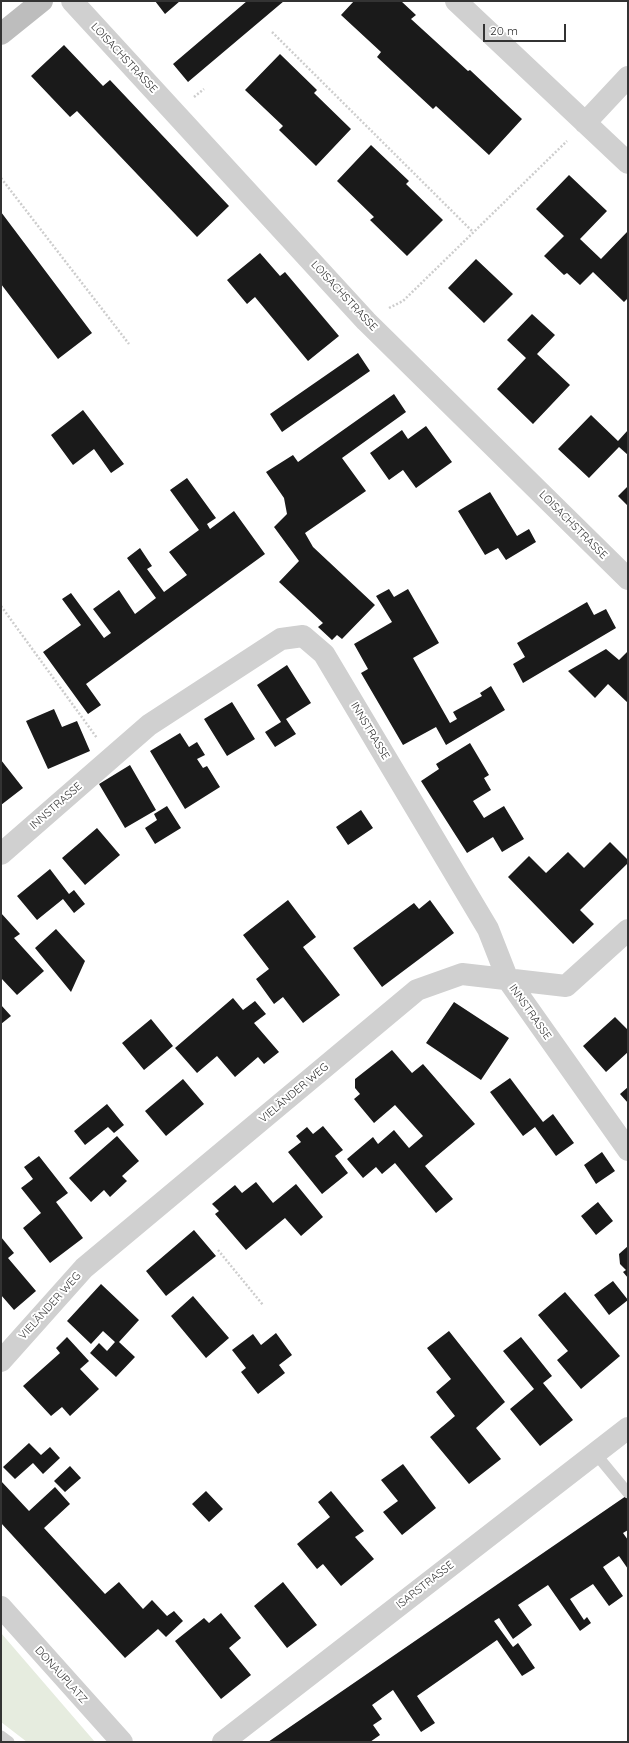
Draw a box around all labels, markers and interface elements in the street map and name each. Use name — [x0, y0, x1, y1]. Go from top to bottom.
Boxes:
scale bar — [485, 16, 568, 42]
street label: LOISACHSTRASSE — [88, 20, 160, 96]
text: 20 m — [490, 23, 518, 38]
street label: LOISACHSTRASSE — [308, 258, 380, 334]
street label: LOISACHSTRASSE — [536, 488, 610, 562]
street label: INNSTRASSE — [348, 700, 392, 762]
street label: INNSTRASSE — [27, 780, 85, 832]
street label: INNSTRASSE — [506, 982, 554, 1042]
street label: VIELÄNDER WEG — [257, 1060, 331, 1126]
street label: VIELÄNDER WEG — [16, 1270, 84, 1342]
street label: ISARSTRASSE — [394, 1558, 456, 1612]
street label: DONAUPLATZ — [32, 1644, 90, 1706]

